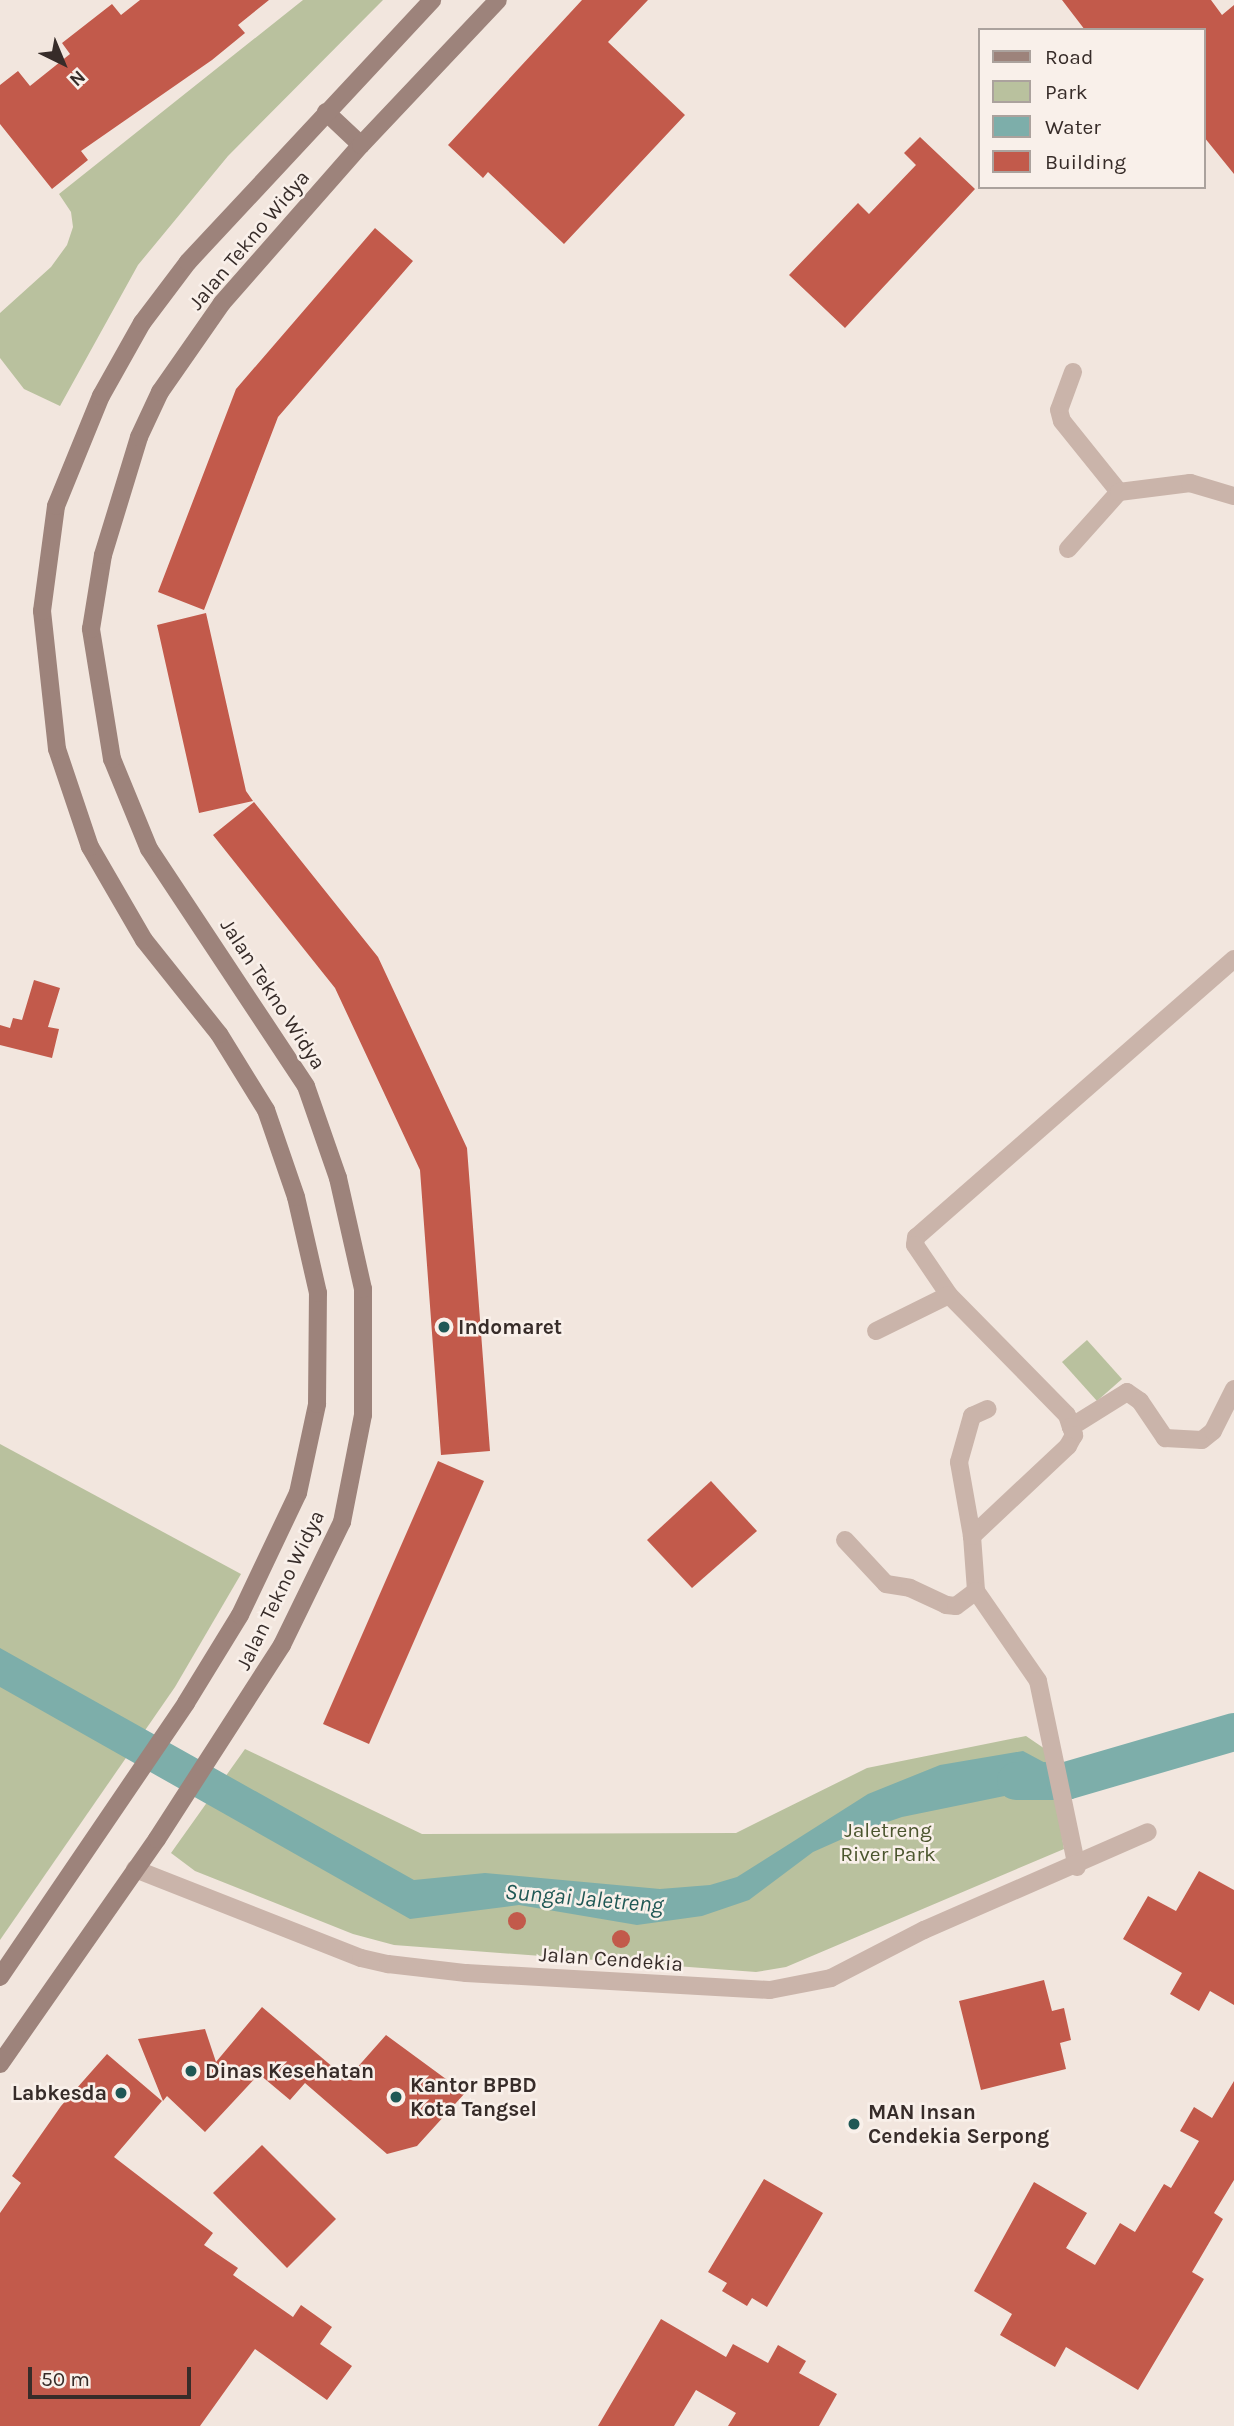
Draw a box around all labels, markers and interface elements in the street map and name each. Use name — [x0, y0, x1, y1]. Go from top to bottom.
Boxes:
north arrow — [28, 28, 98, 98]
legend — [978, 28, 1206, 189]
text: Road — [1045, 45, 1093, 69]
text: N — [65, 66, 90, 91]
text: Park — [1045, 80, 1088, 104]
text: Water — [1045, 115, 1101, 139]
text: Building — [1045, 150, 1126, 174]
street label: Jalan Tekno Widya — [183, 165, 315, 315]
street label: Jalan Tekno Widya — [215, 914, 331, 1074]
place label: Indomaret — [458, 1314, 562, 1340]
marker: Indomaret — [436, 1319, 452, 1335]
street label: Jalan Tekno Widya — [230, 1506, 330, 1674]
park label: Jaletreng River Park — [840, 1817, 936, 1867]
water label: Sungai Jaletreng — [504, 1878, 664, 1920]
street label: Jalan Cendekia — [538, 1941, 684, 1977]
place label: Dinas Kesehatan — [205, 2058, 374, 2084]
marker: Dinas Kesehatan — [183, 2063, 199, 2079]
place label: Kantor BPBD Kota Tangsel — [410, 2072, 537, 2122]
place label: Labkesda — [12, 2080, 107, 2106]
marker: Labkesda — [113, 2085, 129, 2101]
marker: Kantor BPBD Kota Tangsel — [388, 2089, 404, 2105]
place label: MAN Insan Cendekia Serpong — [868, 2099, 1049, 2149]
marker: MAN Insan Cendekia Serpong — [846, 2116, 862, 2132]
scale bar — [32, 2352, 194, 2396]
text: 50 m — [41, 2367, 90, 2391]

